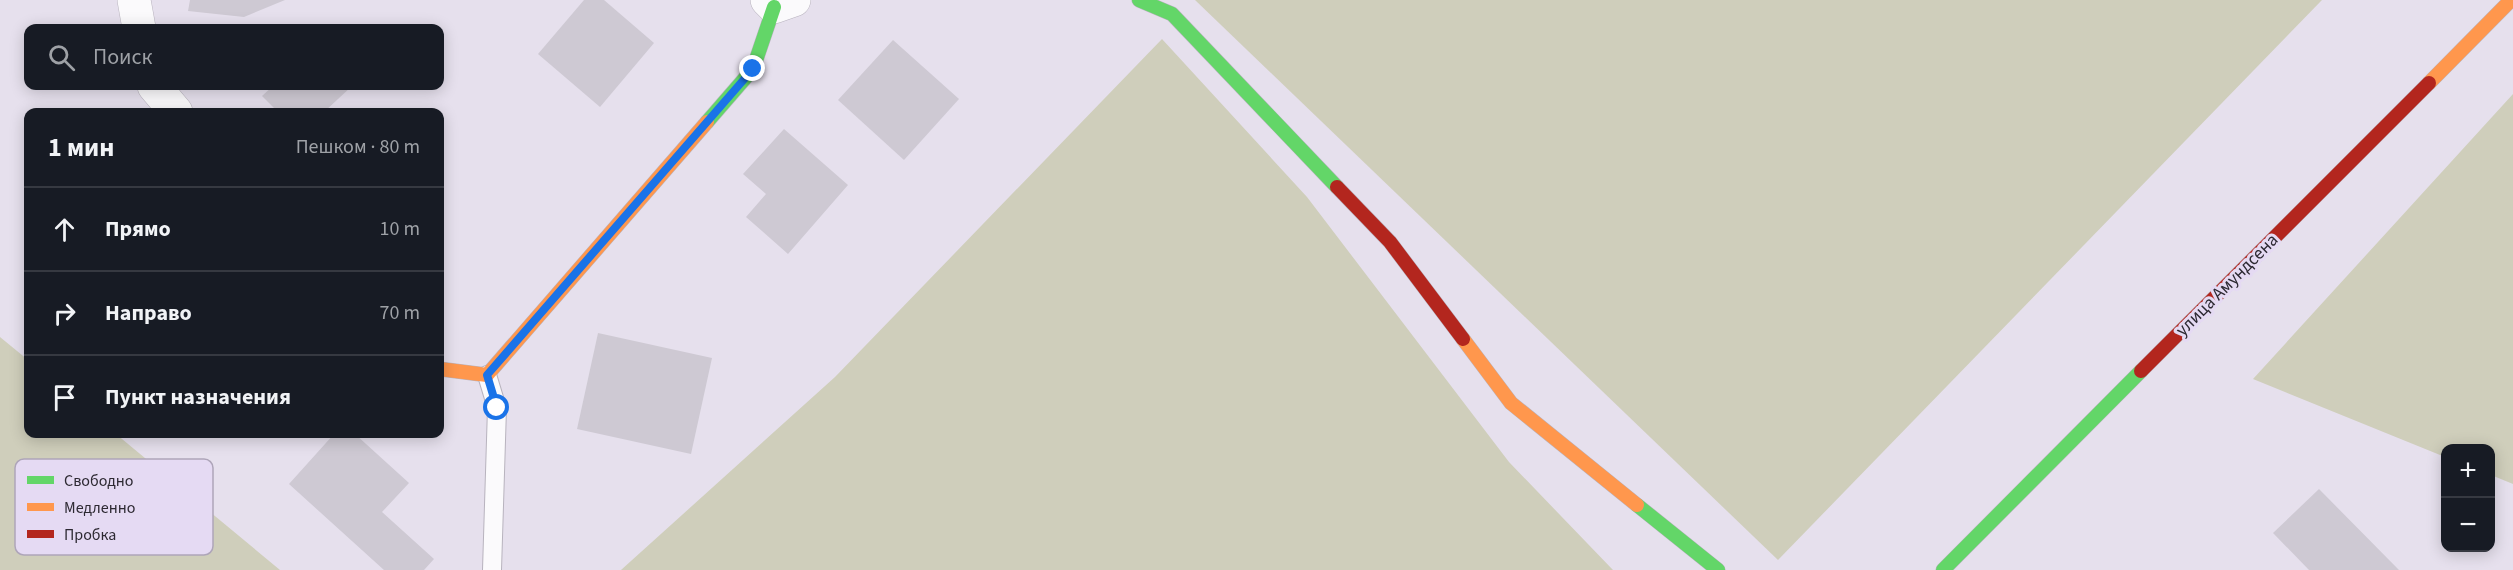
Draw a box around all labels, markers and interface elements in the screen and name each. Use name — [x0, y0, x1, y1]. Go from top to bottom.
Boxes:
search box — [24, 24, 444, 90]
icon: search — [45, 41, 78, 74]
text: Поиск — [93, 41, 152, 73]
route end — [739, 55, 765, 81]
text: 1 мин — [48, 129, 114, 166]
text: Пешком · 80 m — [296, 133, 420, 161]
icon: ahead — [48, 213, 81, 246]
text: Прямо — [105, 213, 171, 245]
text: 10 m — [380, 215, 420, 243]
street label: улица Амундсена — [2170, 228, 2284, 342]
icon: right — [48, 297, 81, 330]
text: Направо — [105, 297, 192, 329]
text: 70 m — [380, 299, 420, 327]
icon: arrive — [48, 381, 81, 414]
text: Пункт назначения — [105, 381, 291, 413]
route start — [483, 394, 509, 420]
map controls — [2441, 444, 2495, 552]
button: + — [2441, 444, 2495, 498]
legend — [15, 459, 213, 555]
text: Свободно — [64, 470, 134, 492]
text: Медленно — [64, 497, 135, 519]
button: − — [2441, 498, 2495, 552]
text: Пробка — [64, 524, 116, 546]

